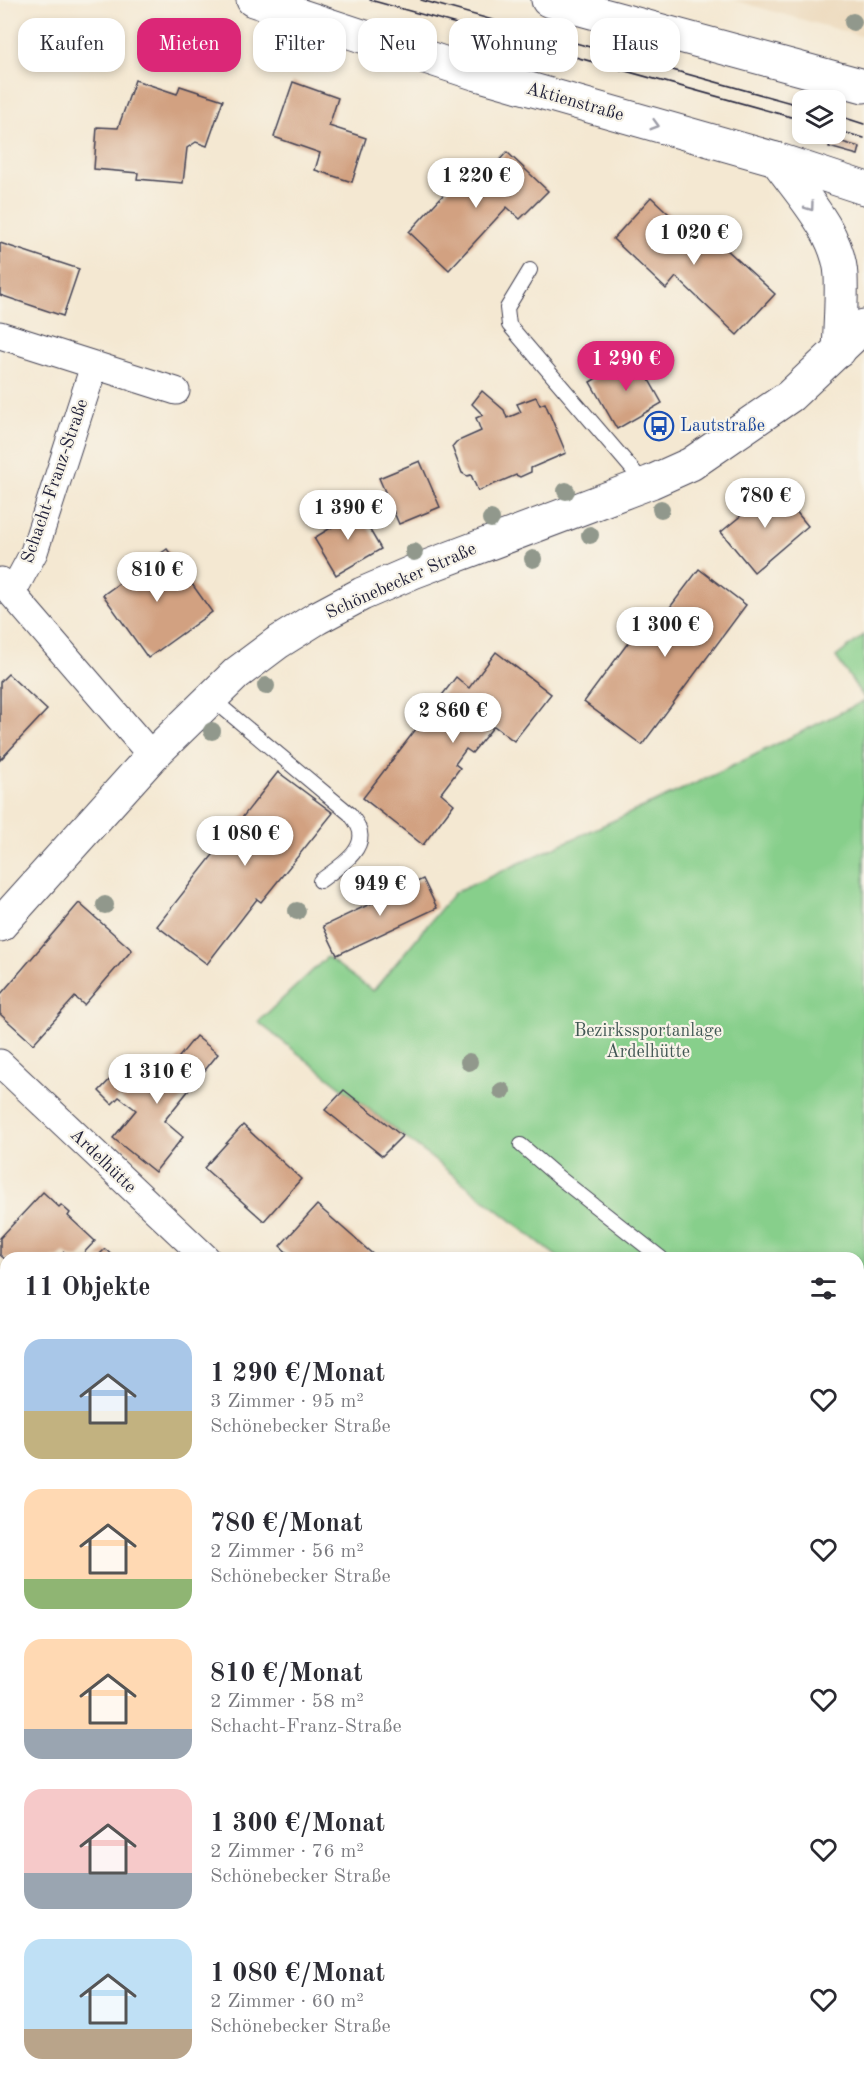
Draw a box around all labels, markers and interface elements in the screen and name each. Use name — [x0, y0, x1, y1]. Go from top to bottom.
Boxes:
chip: Kaufen — [18, 18, 125, 72]
chip: Mieten — [137, 18, 241, 72]
chip: Filter — [253, 18, 346, 72]
chip: Neu — [358, 18, 437, 72]
chip: Wohnung — [449, 18, 578, 72]
chip: Haus — [590, 18, 680, 72]
street label: Aktienstraße — [524, 80, 626, 124]
map controls — [792, 90, 846, 144]
button: layers — [792, 90, 846, 144]
one-way arrow — [649, 118, 660, 130]
pin: 1 220 € — [421, 158, 531, 209]
text: 1 220 € — [441, 167, 511, 187]
one-way arrow — [803, 200, 814, 211]
pin: 1 020 € — [639, 215, 749, 266]
text: 1 020 € — [659, 224, 729, 244]
pin: 1 290 € — [571, 341, 681, 392]
text: 1 290 € — [591, 350, 661, 370]
street label: Schacht-Franz-Straße — [18, 397, 92, 565]
bus stop icon: Lautstraße — [643, 410, 675, 442]
place label: Lautstraße — [680, 417, 765, 435]
pin: 780 € — [723, 478, 807, 529]
text: 780 € — [739, 487, 791, 507]
pin: 1 390 € — [293, 490, 403, 541]
text: 1 390 € — [313, 499, 383, 519]
street label: Schönebecker Straße — [323, 540, 479, 622]
pin: 810 € — [115, 552, 199, 603]
text: 810 € — [131, 561, 183, 581]
pin: 1 300 € — [610, 607, 720, 658]
text: 1 300 € — [630, 616, 700, 636]
pin: 2 860 € — [398, 693, 508, 744]
text: 2 860 € — [418, 702, 488, 722]
pin: 1 080 € — [190, 816, 300, 867]
text: 1 080 € — [210, 825, 280, 845]
pin: 949 € — [338, 866, 422, 917]
text: 949 € — [354, 875, 406, 895]
park label: Bezirkssportanlage Ardelhütte — [574, 1022, 722, 1061]
pin: 1 310 € — [102, 1054, 212, 1105]
text: 1 310 € — [122, 1063, 192, 1083]
street label: Ardelhütte — [67, 1125, 139, 1197]
icon: filters — [807, 1272, 840, 1305]
text: 11 Objekte — [24, 1275, 151, 1301]
text: 1 290 €/Monat — [210, 1361, 385, 1387]
icon: home — [72, 1363, 144, 1435]
icon: heart — [807, 1383, 840, 1416]
text: 3 Zimmer · 95 m² — [210, 1392, 364, 1412]
text: Schönebecker Straße — [210, 1417, 391, 1437]
text: 780 €/Monat — [210, 1511, 363, 1537]
icon: home — [72, 1513, 144, 1585]
icon: heart — [807, 1533, 840, 1566]
text: 2 Zimmer · 56 m² — [210, 1542, 364, 1562]
text: Schönebecker Straße — [210, 1567, 391, 1587]
text: 810 €/Monat — [210, 1661, 363, 1687]
icon: home — [72, 1663, 144, 1735]
icon: heart — [807, 1683, 840, 1716]
text: 2 Zimmer · 58 m² — [210, 1692, 364, 1712]
text: Schacht-Franz-Straße — [210, 1717, 402, 1737]
text: 1 300 €/Monat — [210, 1811, 385, 1837]
icon: home — [72, 1813, 144, 1885]
icon: heart — [807, 1833, 840, 1866]
text: 2 Zimmer · 76 m² — [210, 1842, 364, 1862]
text: Schönebecker Straße — [210, 1867, 391, 1887]
text: 1 080 €/Monat — [210, 1961, 385, 1987]
icon: home — [72, 1963, 144, 2035]
icon: heart — [807, 1983, 840, 2016]
text: 2 Zimmer · 60 m² — [210, 1992, 364, 2012]
text: Schönebecker Straße — [210, 2017, 391, 2037]

